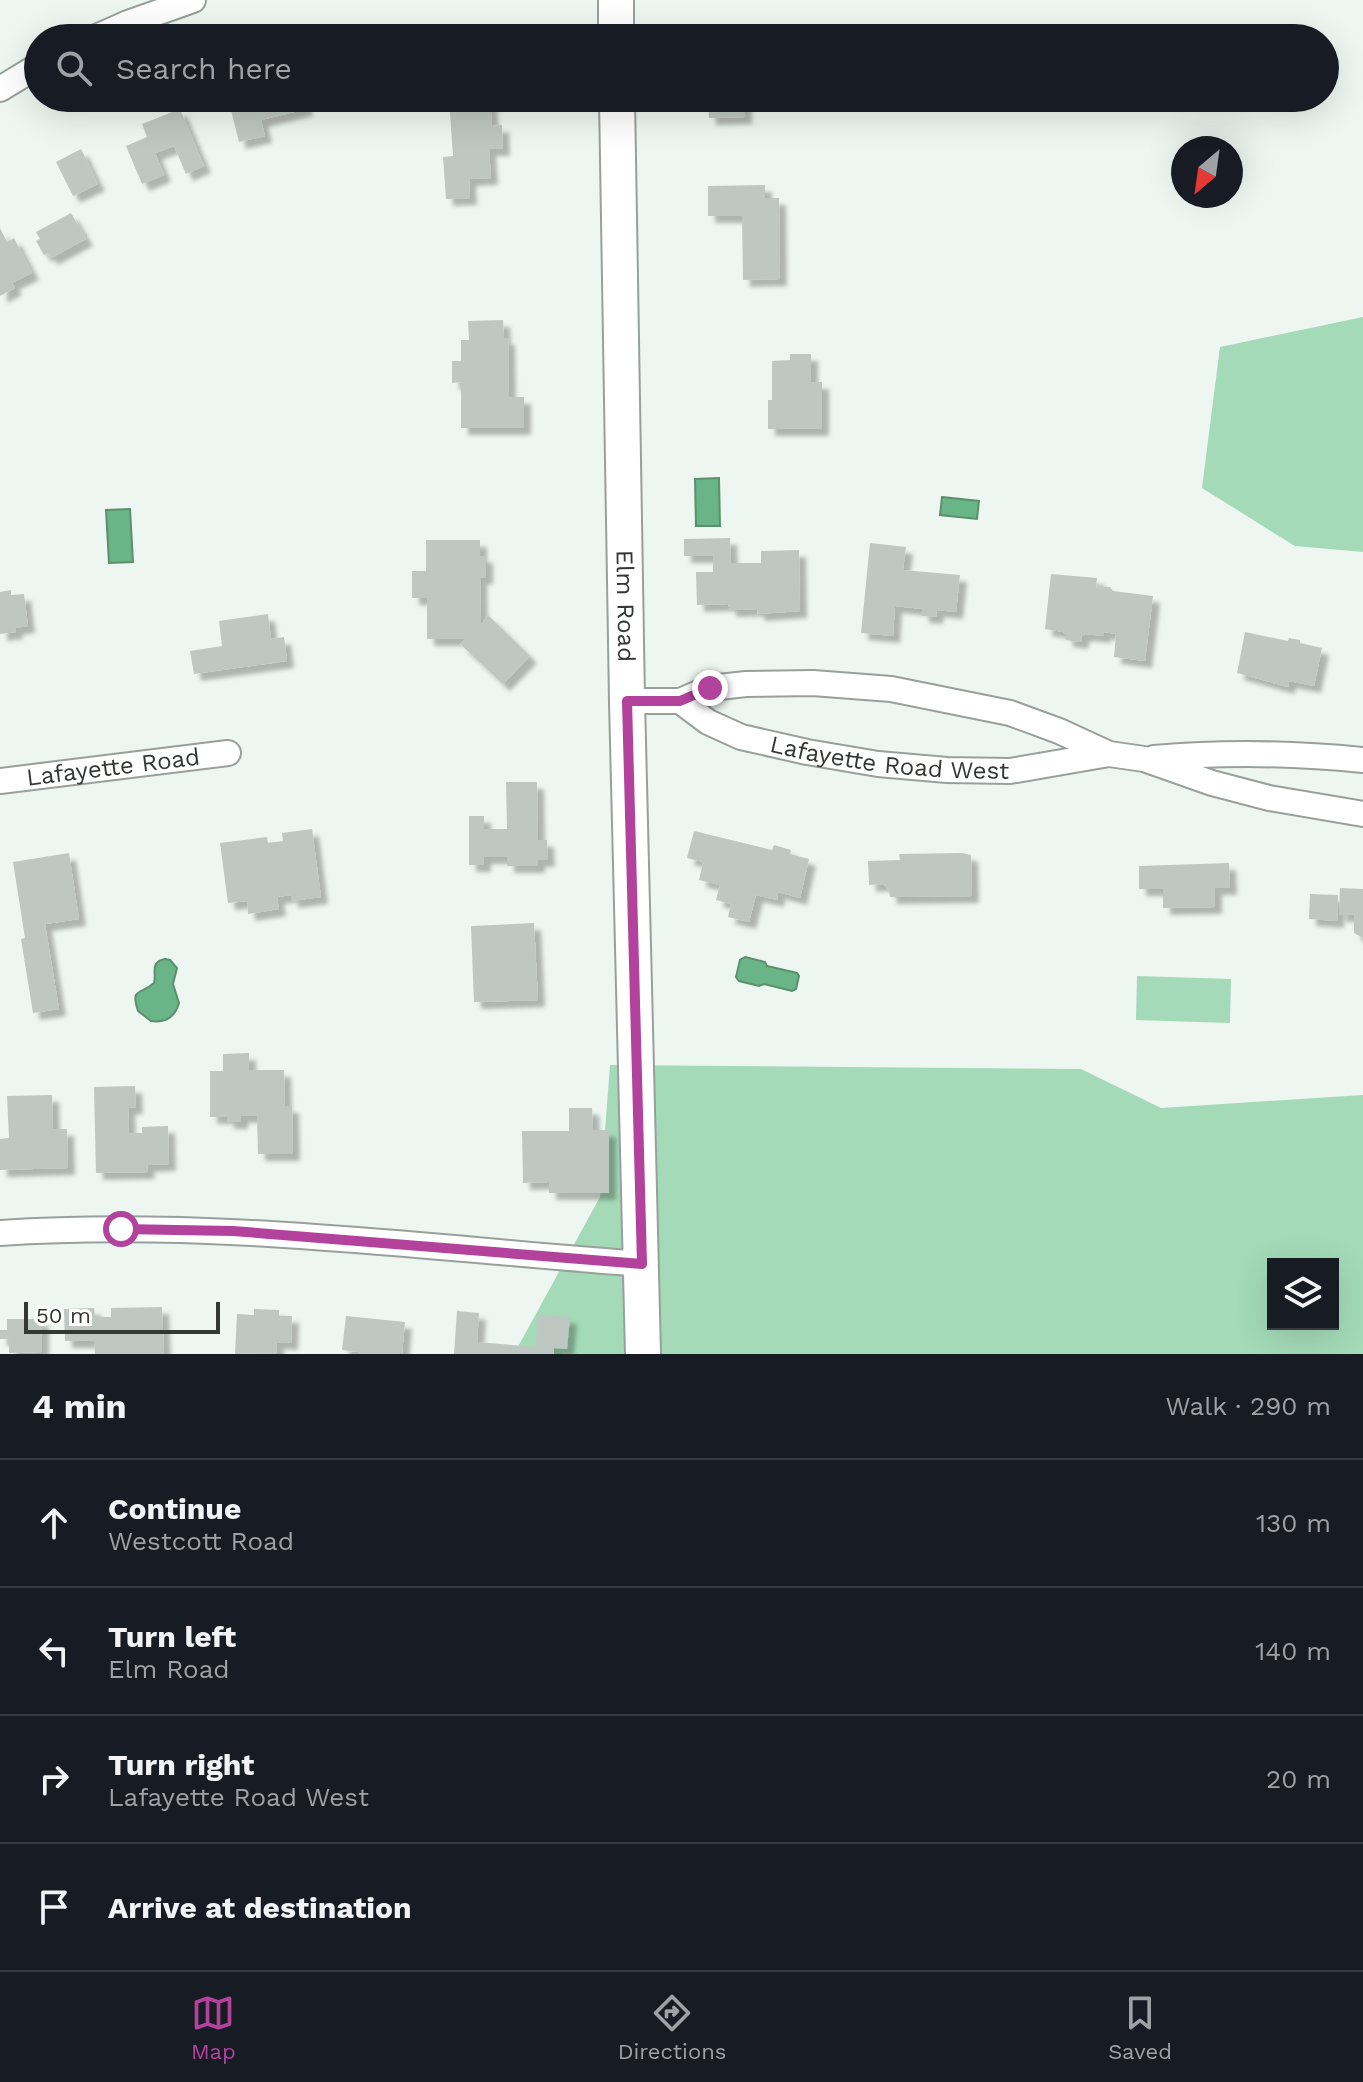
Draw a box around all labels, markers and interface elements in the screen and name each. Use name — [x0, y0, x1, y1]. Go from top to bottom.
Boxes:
search box — [24, 24, 1339, 112]
icon: search — [52, 46, 96, 90]
text: Search here — [116, 51, 292, 86]
north arrow — [1171, 136, 1243, 208]
street label: Elm Road — [610, 550, 640, 662]
route end — [692, 670, 728, 706]
street label: Lafayette Road West — [767, 730, 1010, 785]
street label: Lafayette Road — [25, 743, 202, 792]
route start — [103, 1211, 139, 1247]
map controls — [1267, 1258, 1339, 1330]
button: layers — [1267, 1258, 1339, 1330]
scale bar — [24, 1298, 220, 1334]
text: 50 m — [36, 1303, 91, 1328]
text: 4 min — [32, 1386, 127, 1426]
text: Walk · 290 m — [1166, 1391, 1331, 1421]
text: Continue — [108, 1491, 241, 1526]
icon: ahead — [32, 1501, 76, 1545]
text: 130 m — [1256, 1508, 1331, 1538]
text: Westcott Road — [108, 1526, 294, 1556]
text: Turn left — [108, 1619, 236, 1654]
icon: left — [32, 1629, 76, 1673]
text: 140 m — [1255, 1636, 1331, 1666]
text: Elm Road — [108, 1654, 230, 1684]
text: Turn right — [108, 1747, 254, 1782]
icon: right — [32, 1757, 76, 1801]
text: 20 m — [1266, 1764, 1331, 1794]
text: Lafayette Road West — [108, 1782, 369, 1812]
icon: arrive — [32, 1885, 76, 1929]
text: Arrive at destination — [108, 1890, 412, 1925]
tab: Map — [191, 1991, 236, 2064]
tab: Directions — [618, 1991, 726, 2064]
tab: Saved — [1108, 1991, 1172, 2064]

